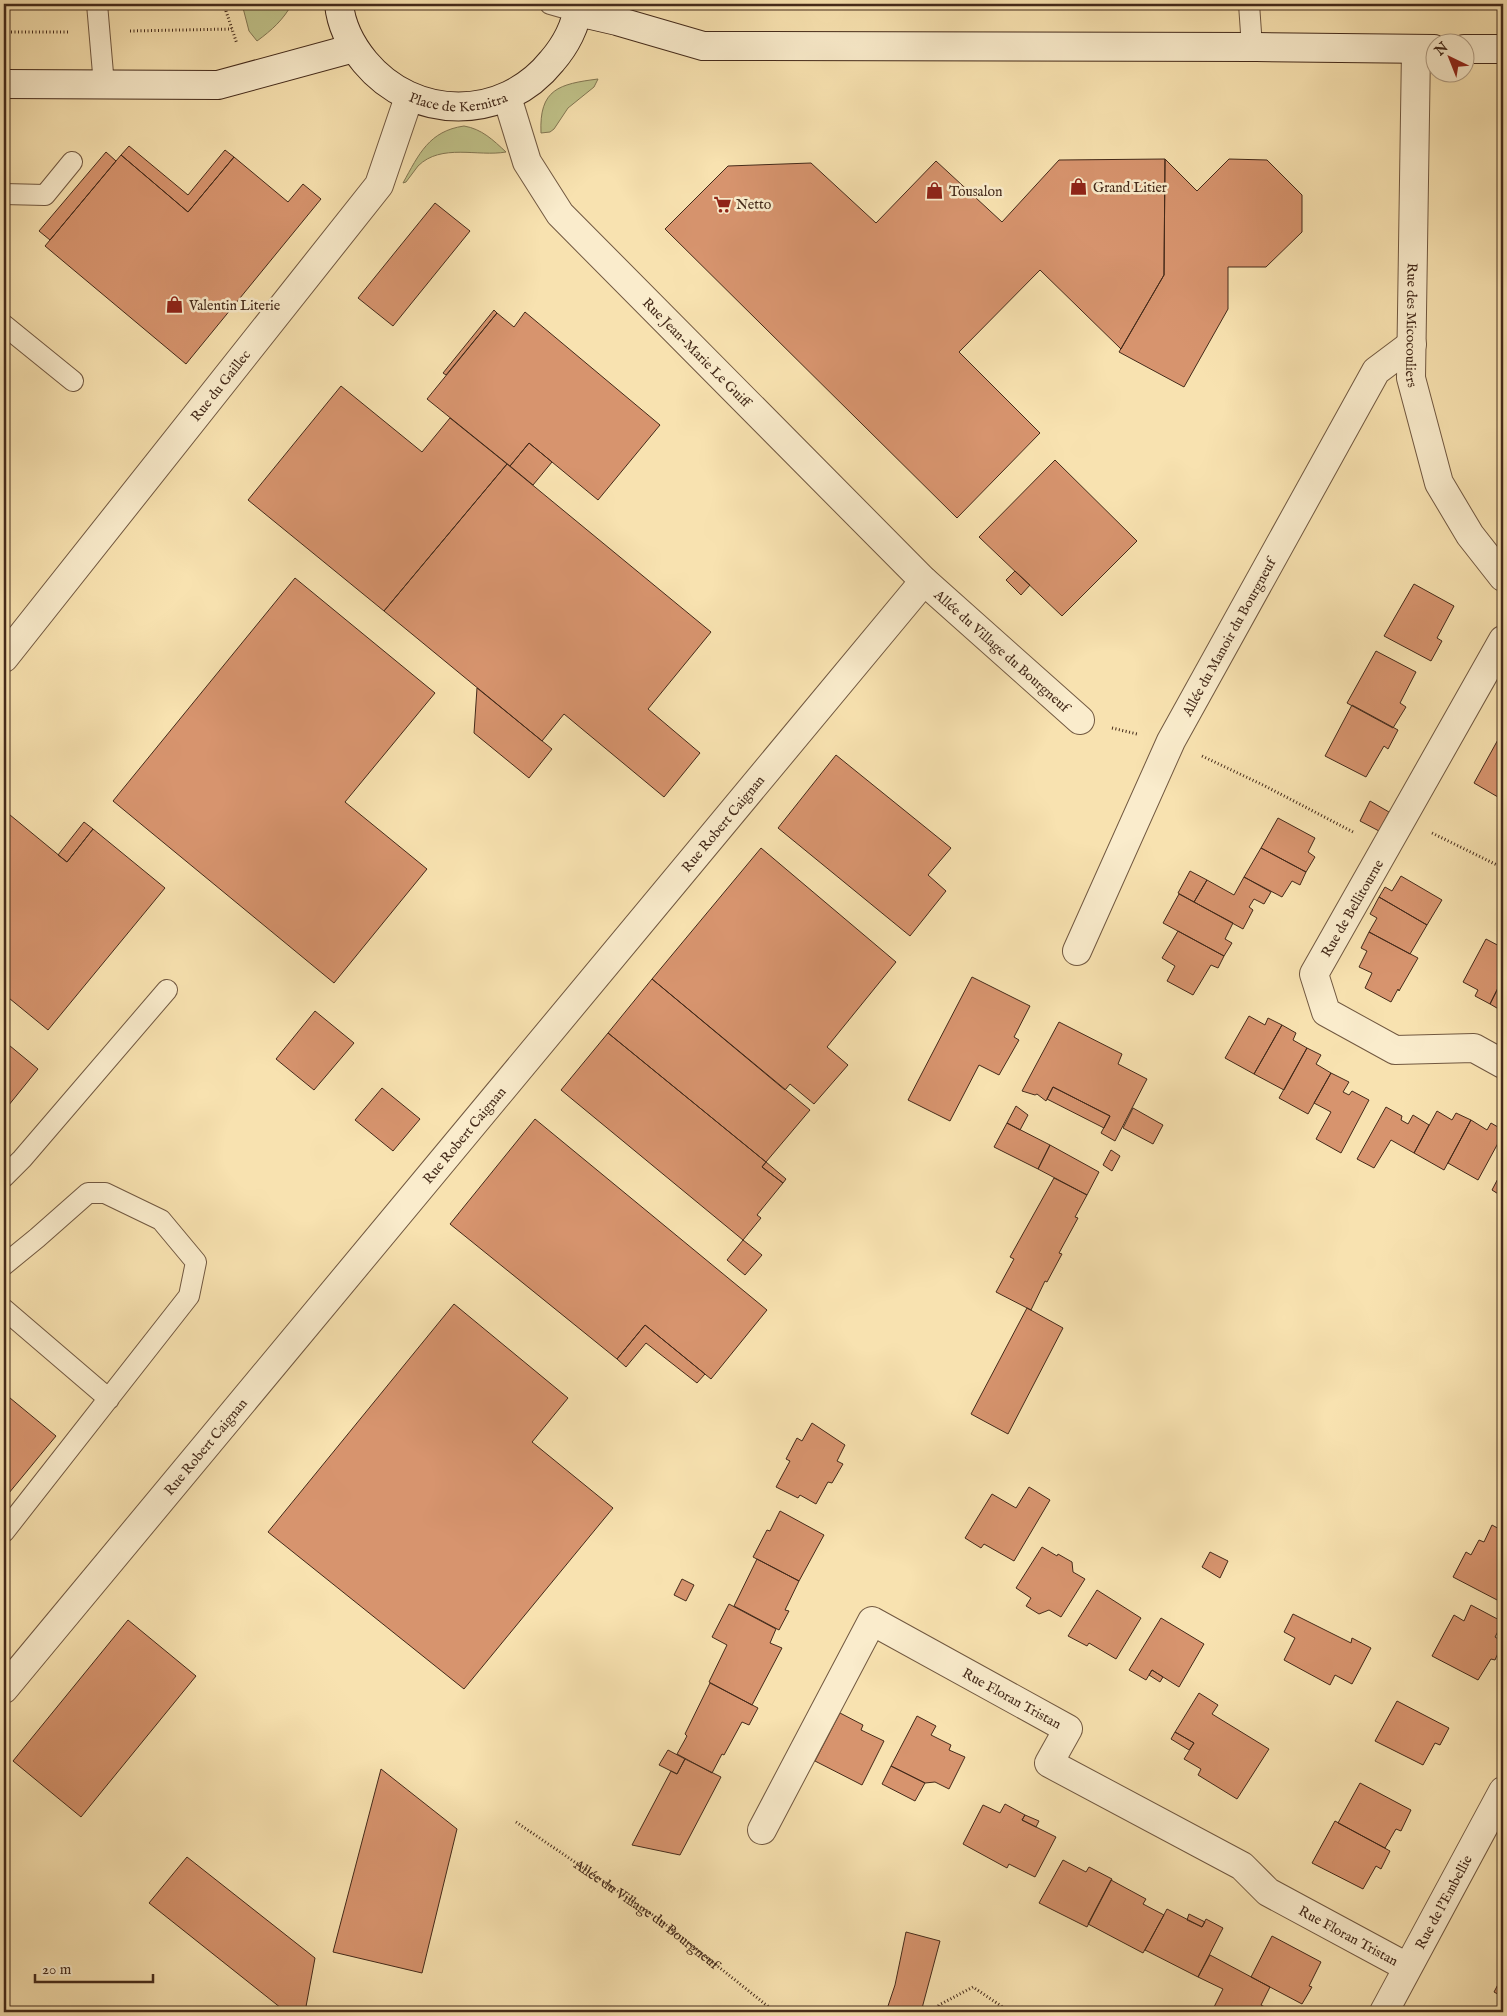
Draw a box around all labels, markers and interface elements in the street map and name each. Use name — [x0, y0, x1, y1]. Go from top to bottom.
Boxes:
north arrow — [1424, 32, 1474, 82]
text: N — [1431, 39, 1452, 61]
street label: Place de Kernitra — [406, 89, 511, 117]
shop icon: Grand Litier — [1069, 177, 1089, 197]
place label: Grand Litier — [1093, 179, 1167, 197]
shop icon: Tousalon — [925, 181, 945, 201]
place label: Tousalon — [949, 183, 1003, 201]
supermarket icon: Netto — [712, 194, 732, 214]
place label: Netto — [736, 196, 772, 214]
street label: Rue des Micocouliers — [1401, 263, 1421, 390]
street label: Rue Jean-Marie Le Guiff — [638, 294, 755, 412]
shop icon: Valentin Literie — [165, 295, 185, 315]
place label: Valentin Literie — [188, 297, 281, 315]
street label: Rue du Gaillec — [187, 347, 255, 425]
street label: Allée du Manoir du Bourgneuf — [1178, 553, 1282, 720]
street label: Allée du Village du Bourgneuf — [929, 586, 1075, 718]
street label: Rue Robert Caignan — [678, 771, 769, 876]
street label: Rue de Bellitourne — [1318, 856, 1388, 961]
street label: Rue Robert Caignan — [419, 1083, 511, 1188]
street label: Rue Robert Caignan — [160, 1395, 252, 1500]
street label: Rue Floran Tristan — [959, 1664, 1065, 1734]
street label: Rue de l'Embellie — [1412, 1852, 1477, 1953]
street label: Allée du Village du Bourgneuf — [569, 1855, 725, 1976]
street label: Rue Floran Tristan — [1295, 1902, 1401, 1971]
scale bar — [35, 1951, 152, 1983]
text: 20 m — [42, 1960, 72, 1979]

